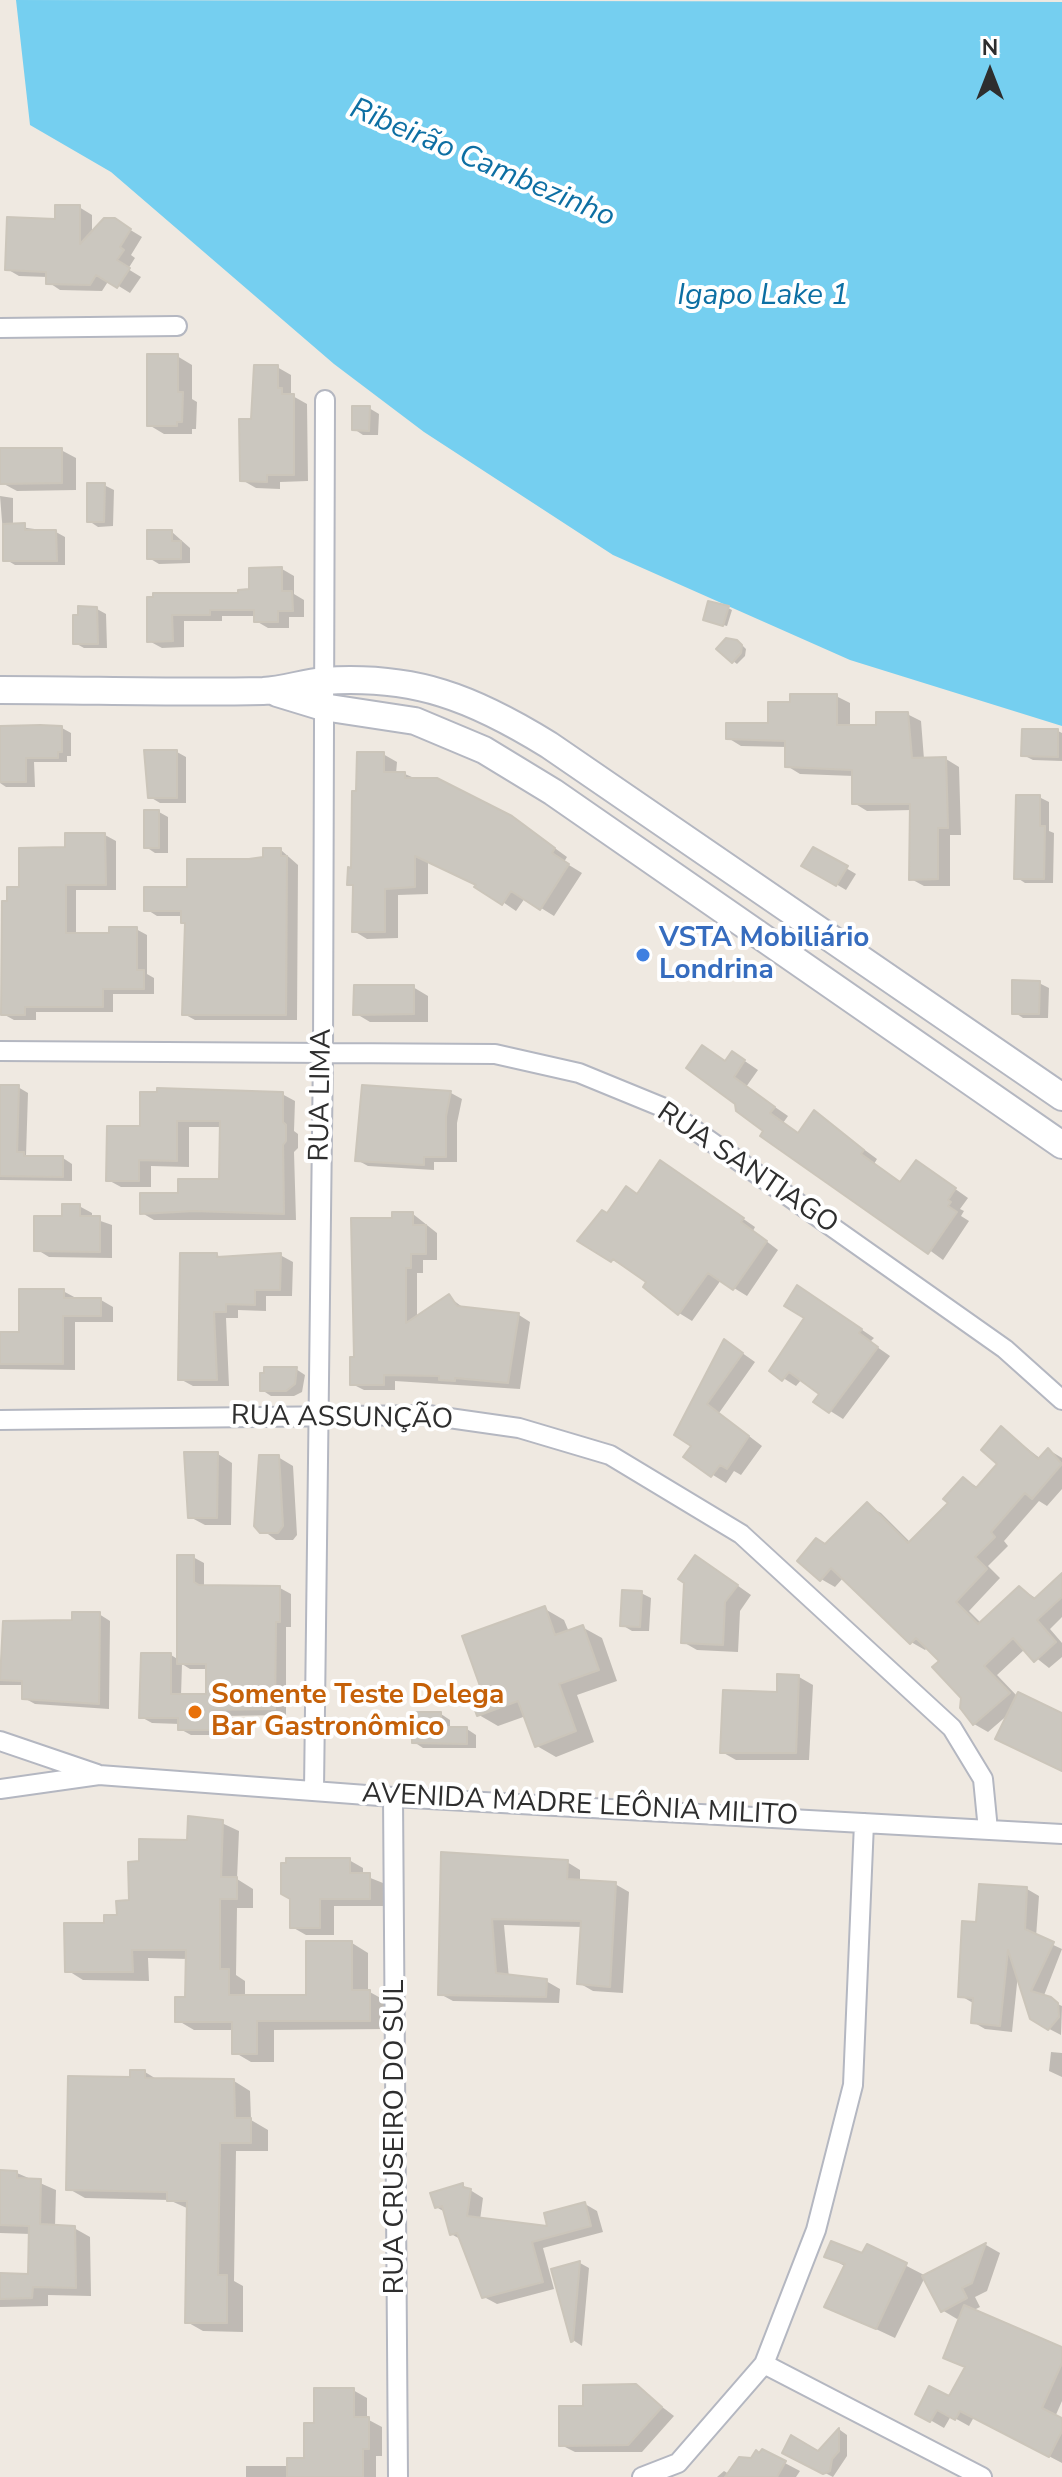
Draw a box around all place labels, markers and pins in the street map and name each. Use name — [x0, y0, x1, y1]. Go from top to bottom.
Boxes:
place label: VSTA Mobiliário Londrina — [659, 922, 869, 988]
marker: VSTA Mobiliário Londrina — [634, 946, 652, 964]
place label: Somente Teste Delega Bar Gastronômico — [211, 1679, 504, 1745]
marker: Somente Teste Delega Bar Gastronômico — [186, 1703, 204, 1721]

